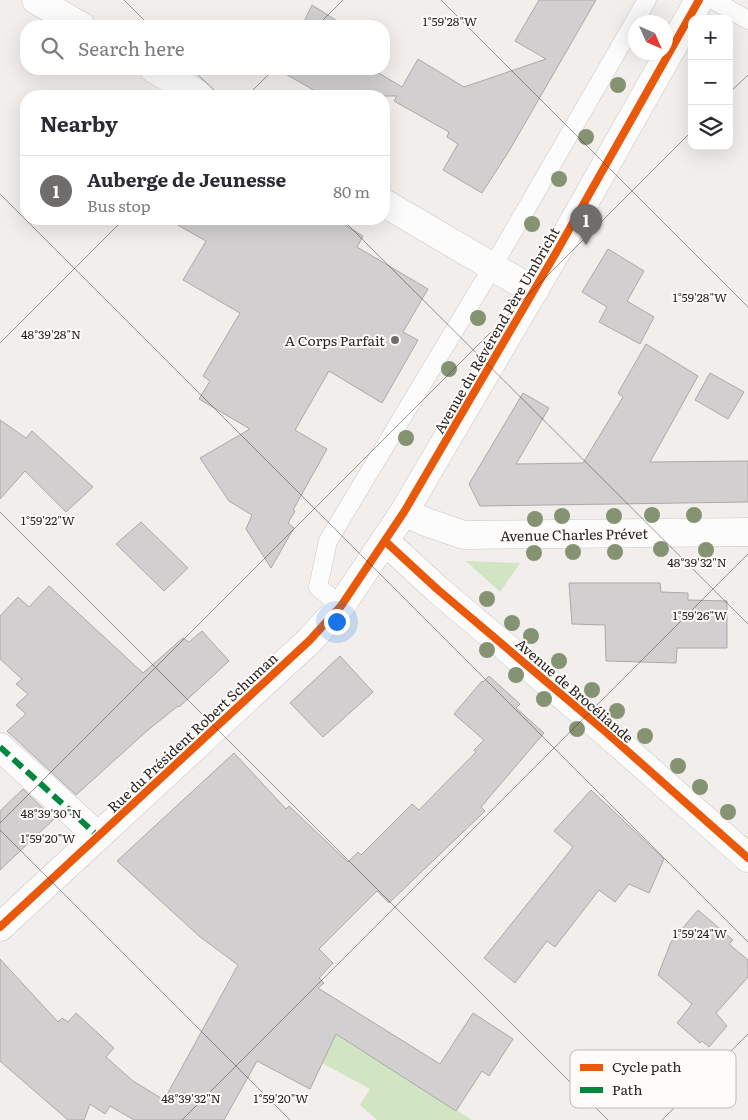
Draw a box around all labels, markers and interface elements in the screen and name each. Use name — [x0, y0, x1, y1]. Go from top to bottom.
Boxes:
text: 1°59'28"W — [423, 12, 477, 30]
north arrow — [628, 15, 673, 60]
map controls — [688, 15, 733, 150]
button: + — [688, 15, 733, 60]
search box — [20, 20, 390, 75]
icon: search — [38, 34, 66, 62]
text: Search here — [78, 34, 185, 62]
button: − — [688, 60, 733, 105]
button: layers — [688, 105, 733, 150]
text: Nearby — [40, 107, 118, 138]
text: Auberge de Jeunesse — [87, 165, 286, 193]
text: 1 — [53, 179, 59, 203]
text: 80 m — [333, 179, 370, 203]
text: Bus stop — [87, 193, 151, 217]
pin: 1 — [570, 204, 602, 245]
street label: Avenue du Révérend Père Umbricht — [428, 223, 564, 437]
text: 1°59'28"W — [673, 288, 727, 306]
text: 48°39'28"N — [21, 325, 81, 343]
place label: A Corps Parfait — [285, 330, 385, 350]
marker: A Corps Parfait — [389, 334, 401, 346]
text: 1°59'22"W — [21, 511, 75, 529]
street label: Avenue Charles Prévet — [500, 523, 648, 545]
text: 48°39'32"N — [667, 553, 727, 571]
text: 1°59'26"W — [673, 606, 727, 624]
your location — [324, 609, 350, 635]
street label: Avenue de Brocéliande — [512, 633, 638, 747]
street label: Rue du Président Robert Schuman — [103, 648, 281, 816]
text: 48°39'30"N — [21, 804, 81, 822]
text: 1°59'20"W — [21, 829, 75, 847]
text: 1°59'24"W — [673, 924, 727, 942]
legend — [570, 1050, 736, 1108]
text: Cycle path — [612, 1056, 681, 1076]
text: Path — [612, 1079, 642, 1099]
text: 48°39'32"N — [161, 1089, 221, 1107]
text: 1°59'20"W — [254, 1089, 308, 1107]

